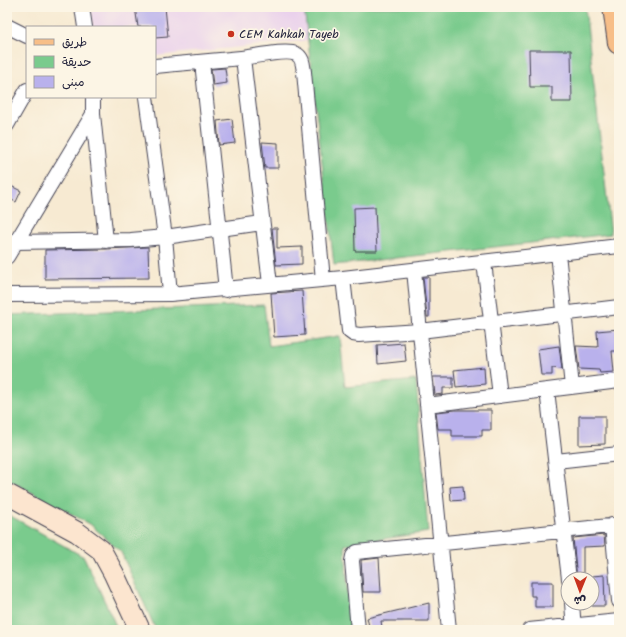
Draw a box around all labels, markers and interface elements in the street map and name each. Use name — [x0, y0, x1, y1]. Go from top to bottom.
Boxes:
place label: CEM Kahkah Tayeb — [239, 25, 339, 44]
legend — [26, 26, 156, 98]
marker: CEM Kahkah Tayeb — [226, 29, 236, 39]
text: طريق — [62, 33, 87, 52]
text: حديقة — [62, 53, 91, 72]
text: مبنى — [62, 73, 85, 92]
north arrow — [560, 571, 600, 611]
text: ش — [574, 591, 586, 609]

